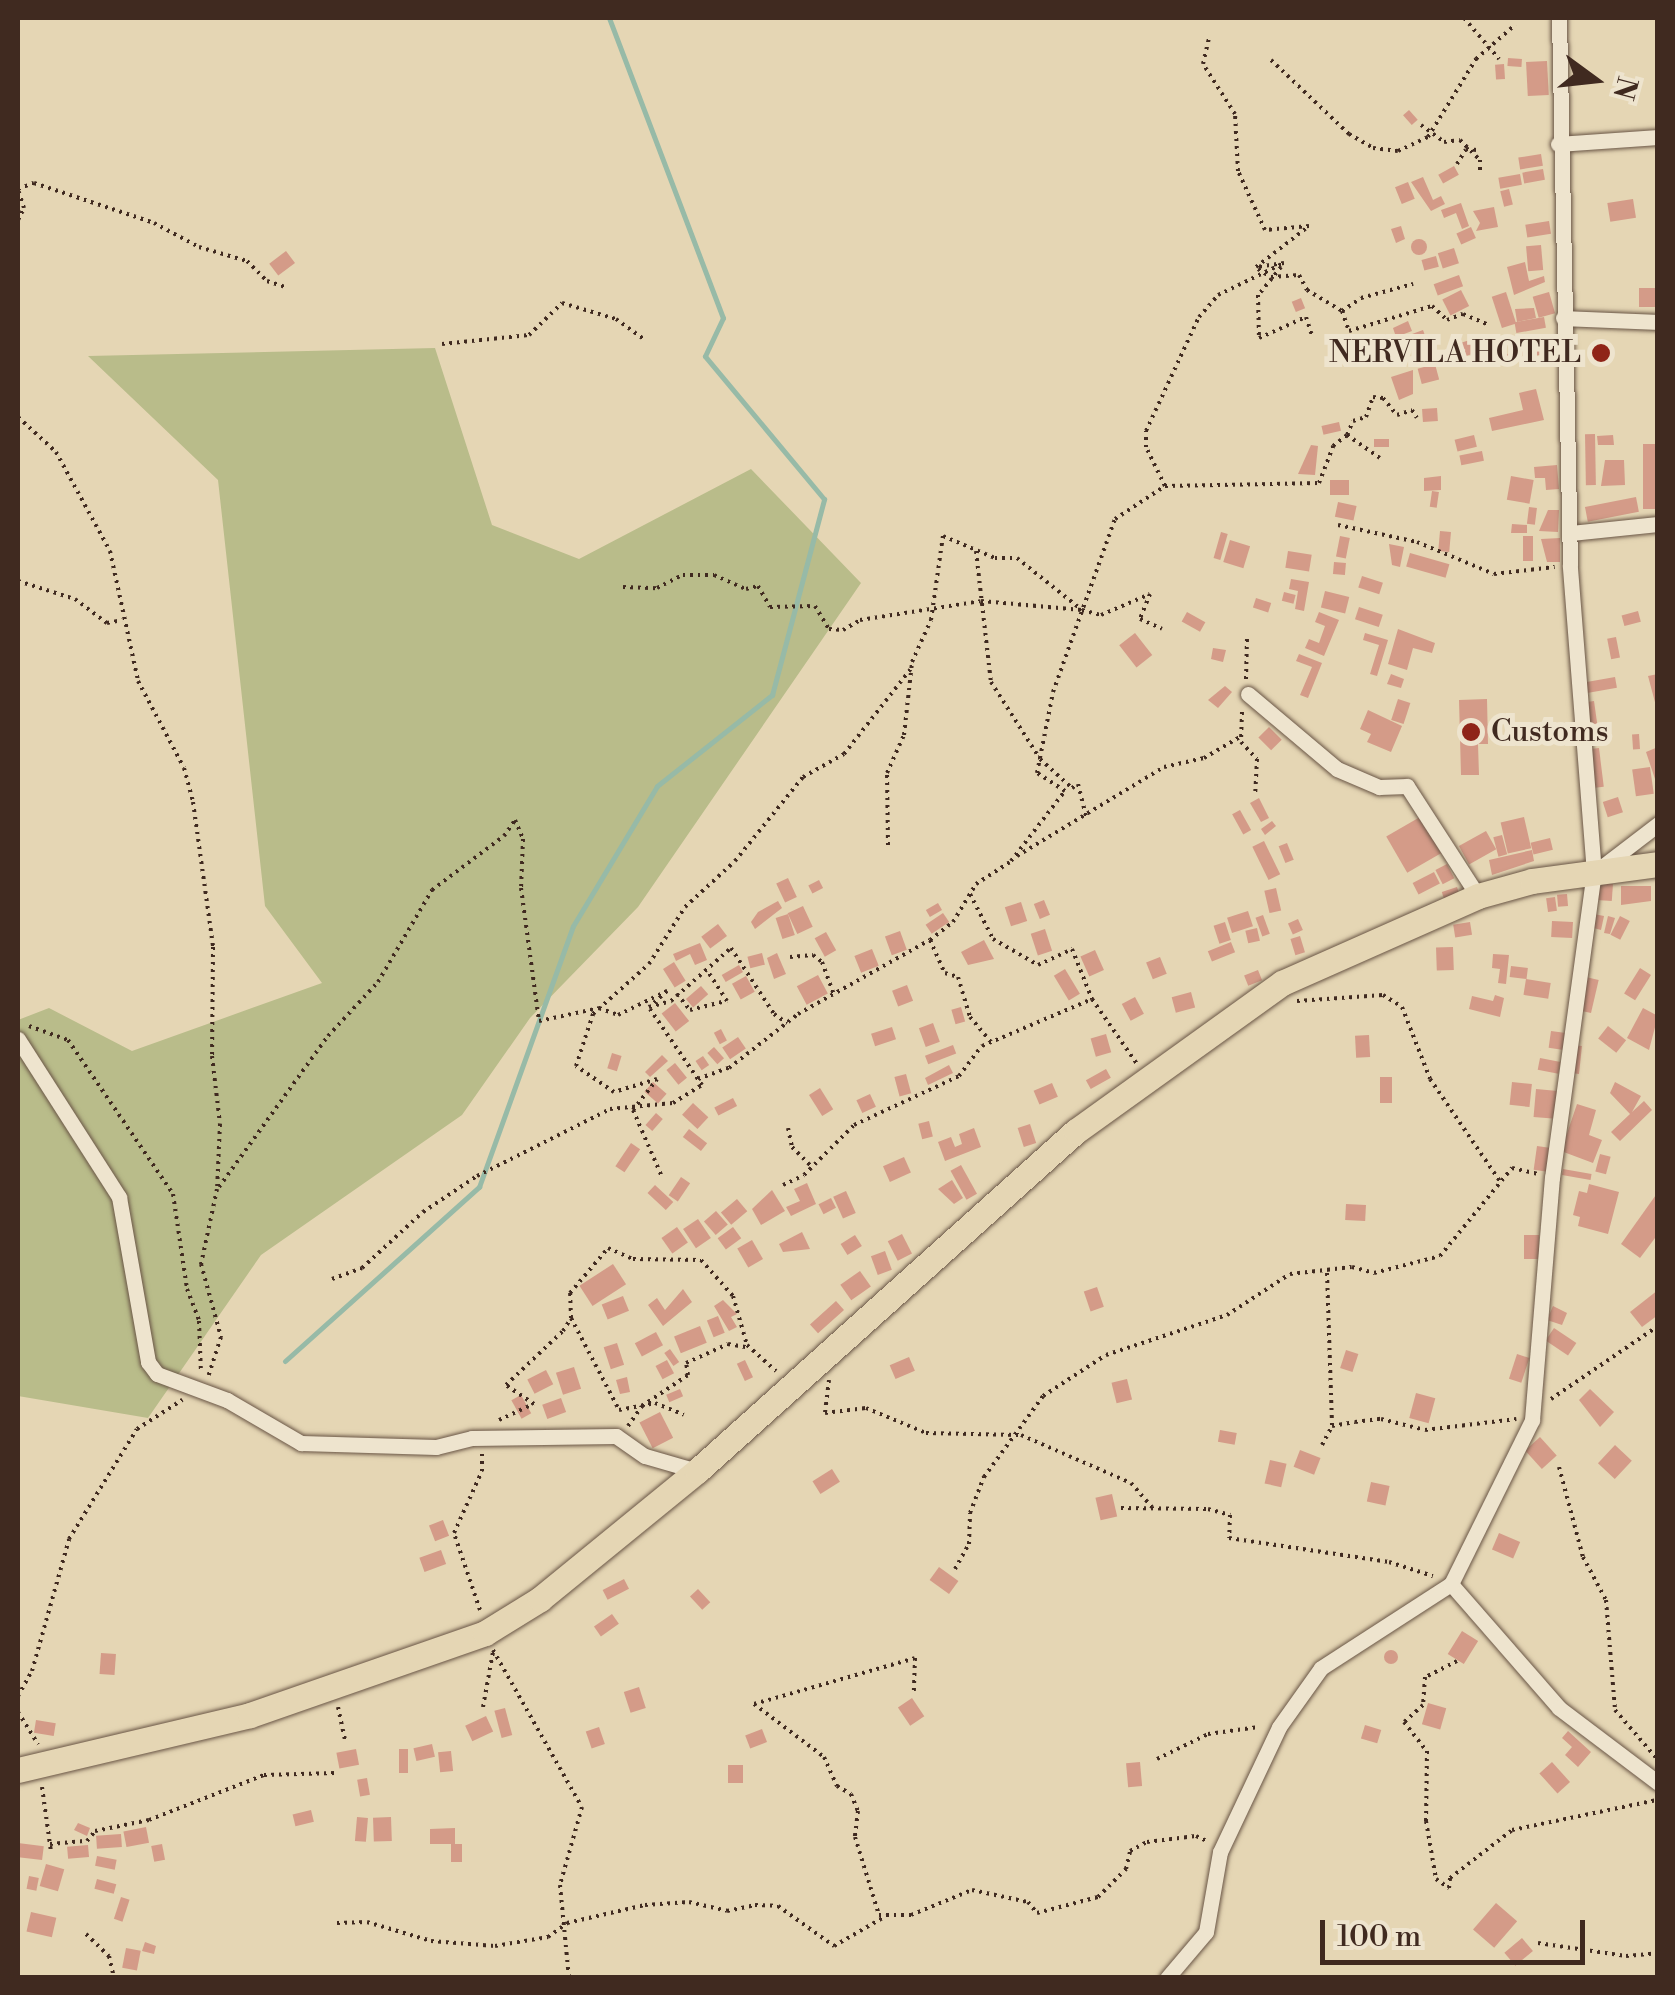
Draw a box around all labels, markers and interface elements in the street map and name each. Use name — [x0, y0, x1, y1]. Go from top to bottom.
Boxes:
north arrow — [1545, 30, 1645, 130]
text: N — [1605, 73, 1644, 103]
place label: NERVILA HOTEL — [1329, 335, 1581, 371]
marker: NERVILA HOTEL — [1590, 342, 1612, 364]
place label: Customs — [1491, 714, 1609, 750]
marker: Customs — [1460, 721, 1482, 743]
scale bar — [1325, 1900, 1590, 1962]
text: 100 m — [1337, 1918, 1421, 1956]

